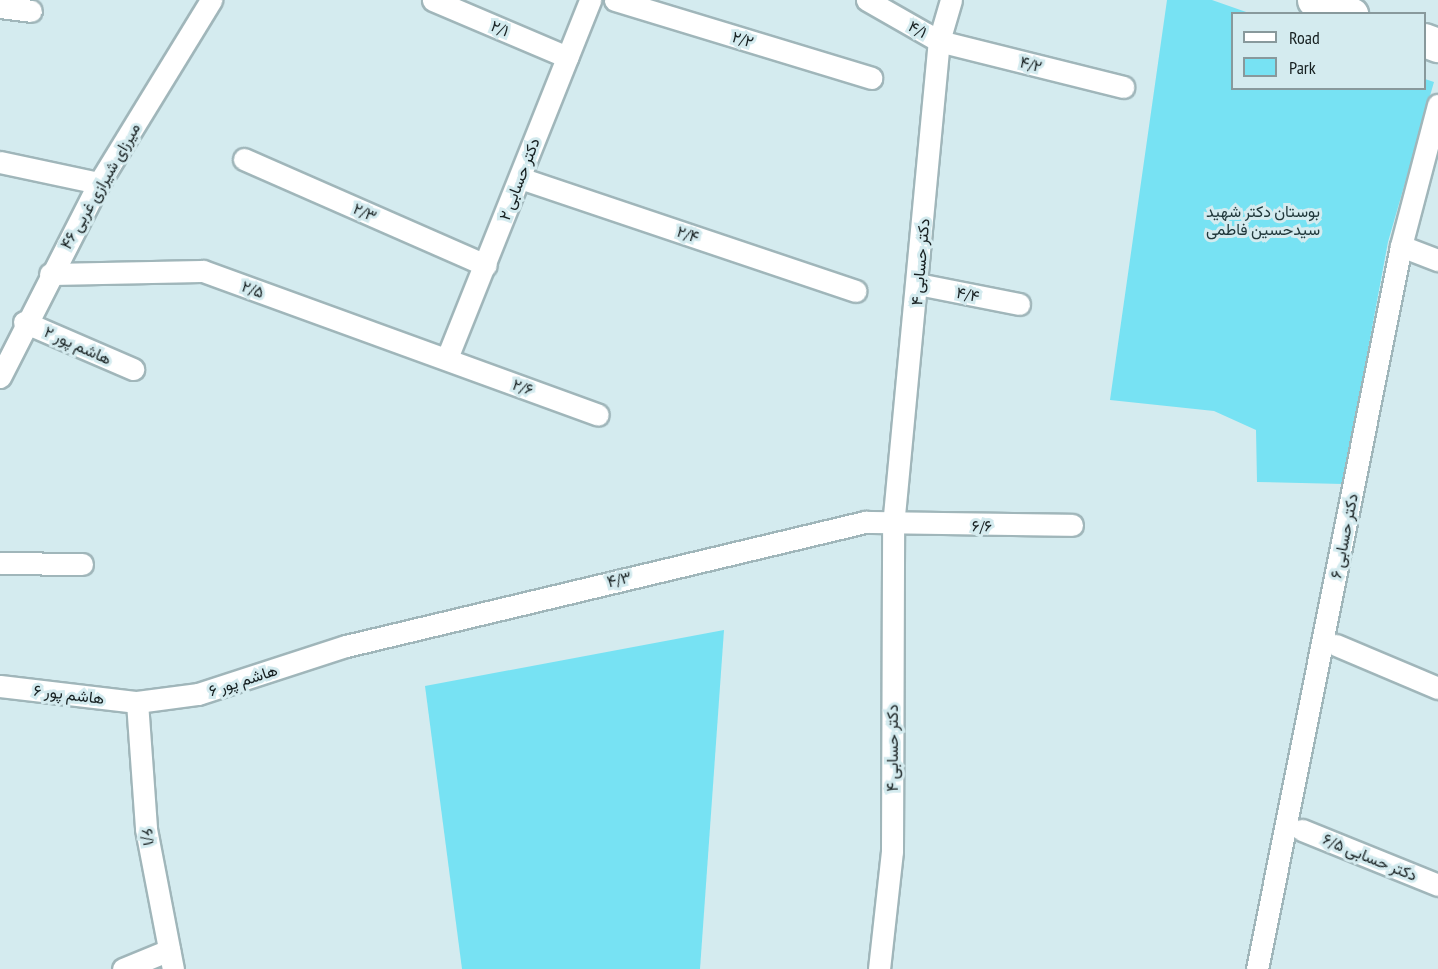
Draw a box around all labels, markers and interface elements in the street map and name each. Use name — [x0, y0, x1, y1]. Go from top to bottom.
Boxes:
legend — [1231, 12, 1426, 90]
street label: ۲/۱ — [488, 16, 512, 40]
street label: ۴/۱ — [905, 16, 931, 42]
text: Road — [1289, 26, 1320, 49]
street label: ۲/۲ — [730, 27, 756, 51]
street label: ۴/۲ — [1018, 52, 1044, 76]
text: Park — [1289, 56, 1316, 79]
street label: میرزای شیرازی غربی ۴۶ — [56, 119, 144, 253]
street label: دکتر حسابی ۲ — [495, 135, 543, 223]
street label: ۲/۳ — [350, 198, 380, 226]
park label: بوستان دکتر شهید سیدحسین فاطمی — [1206, 201, 1320, 239]
street label: دکتر حسابی ۴ — [907, 218, 933, 306]
street label: ۲/۴ — [674, 221, 702, 247]
street label: ۲/۵ — [239, 276, 267, 302]
street label: ۴/۴ — [955, 282, 981, 306]
street label: ۲ هاشم پور — [41, 322, 115, 368]
street label: ۲/۶ — [510, 374, 536, 400]
street label: ۶ دکتر حسابی — [1326, 492, 1362, 580]
street label: ۶/۶ — [972, 516, 992, 536]
street label: ۴/۳ — [605, 567, 633, 591]
street label: هاشم پور ۶ — [206, 660, 280, 700]
street label: ۶ هاشم پور — [33, 680, 105, 708]
street label: ۴ دکتر حسابی — [882, 704, 902, 792]
street label: ۶/۱ — [137, 827, 159, 847]
street label: ۶/۵ دکتر حسابی — [1320, 829, 1420, 885]

